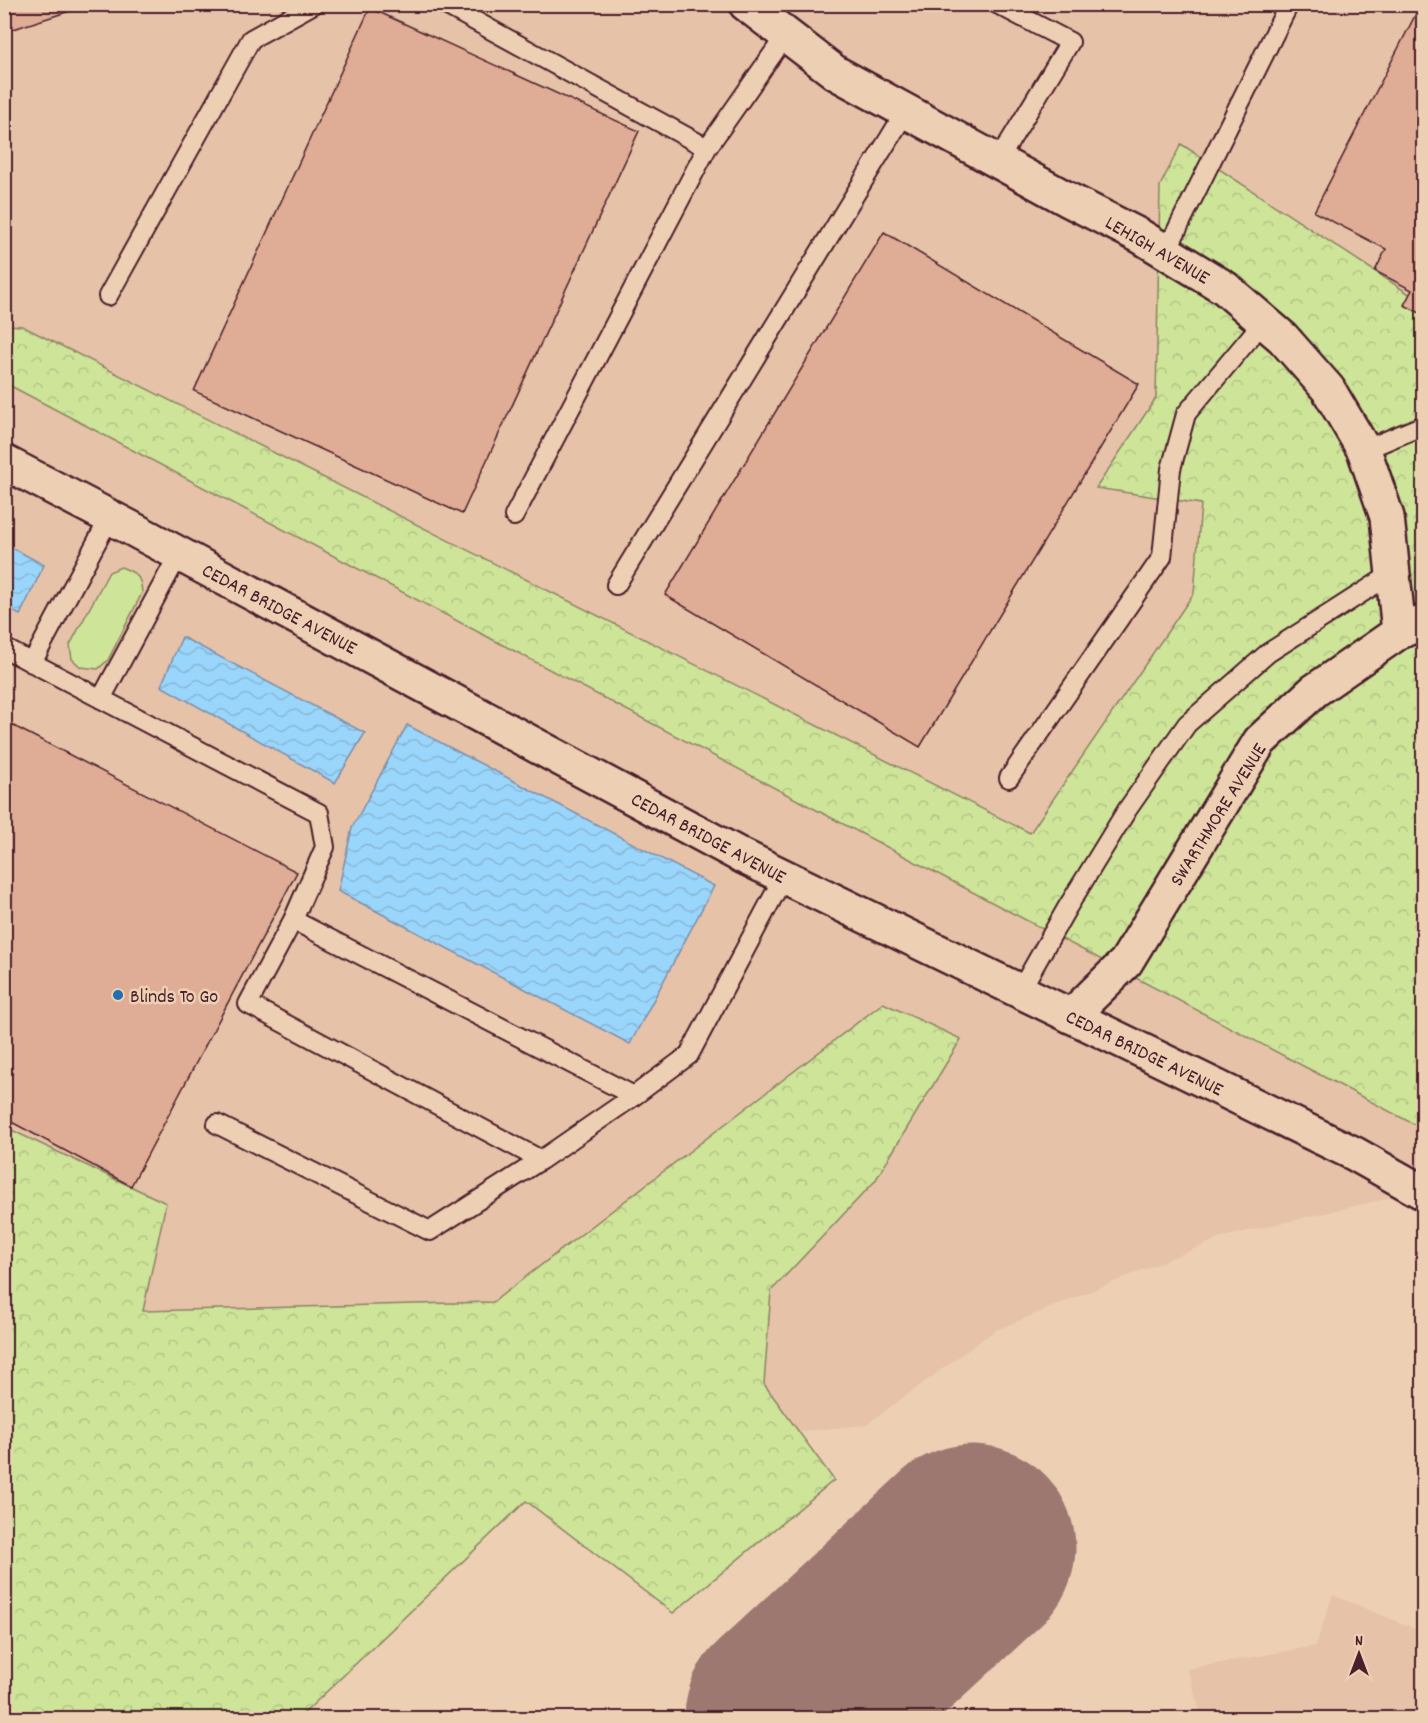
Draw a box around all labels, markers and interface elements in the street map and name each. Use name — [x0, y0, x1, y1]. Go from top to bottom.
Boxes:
street label: LEHIGH AVENUE — [1099, 210, 1214, 293]
street label: CEDAR BRIDGE AVENUE — [196, 558, 361, 663]
street label: SWARTHMORE AVENUE — [1164, 739, 1275, 893]
street label: CEDAR BRIDGE AVENUE — [625, 787, 790, 892]
place label: Blinds To Go — [130, 984, 218, 1012]
marker: Blinds To Go — [111, 988, 125, 1002]
street label: CEDAR BRIDGE AVENUE — [1060, 1004, 1227, 1105]
north arrow — [1329, 1624, 1389, 1684]
text: N — [1355, 1630, 1363, 1653]

